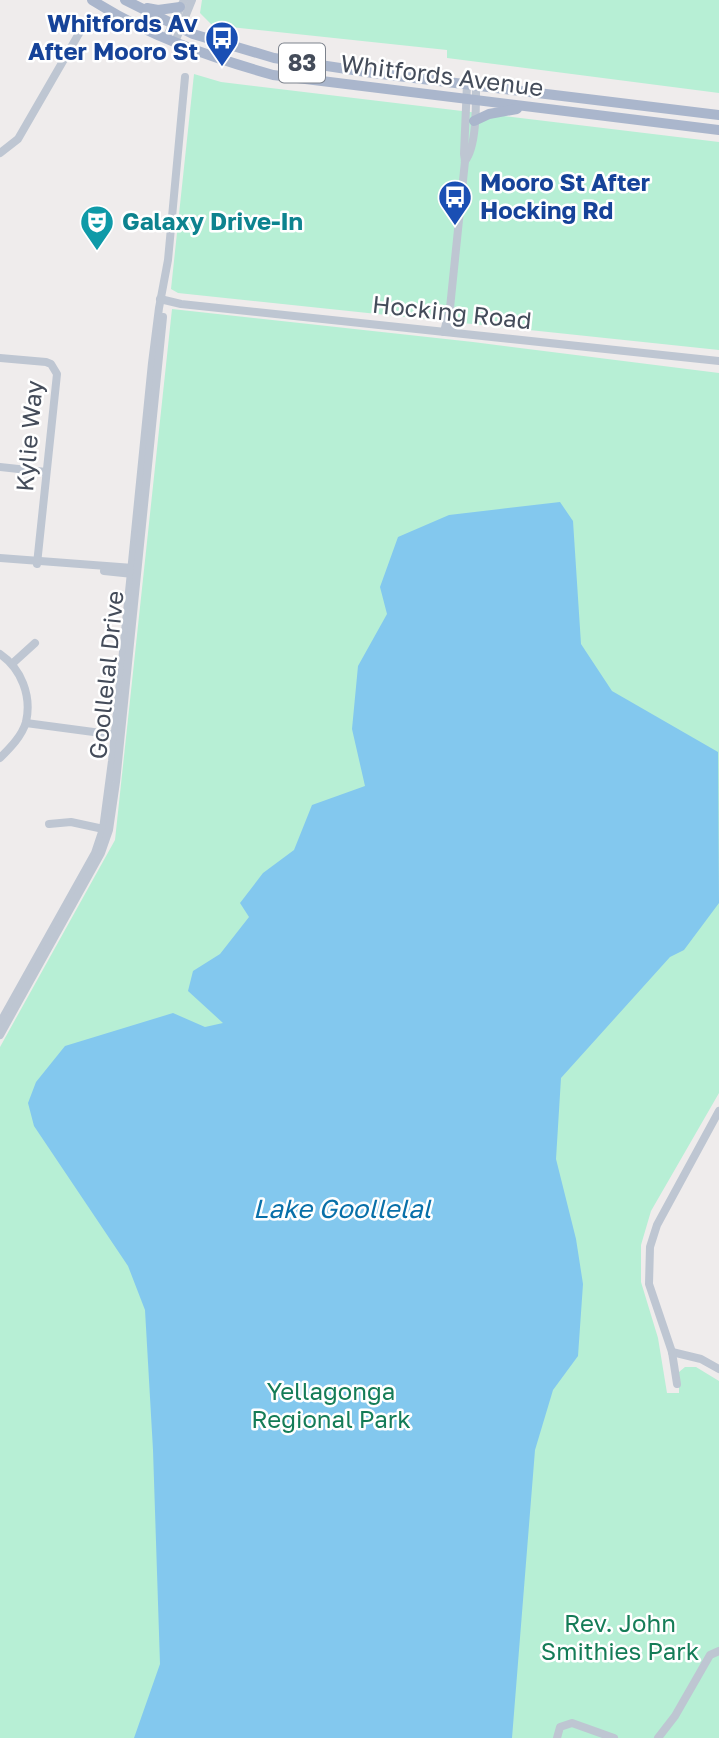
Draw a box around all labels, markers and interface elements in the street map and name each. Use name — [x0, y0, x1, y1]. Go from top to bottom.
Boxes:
place label: Whitfords Av After Mooro St — [28, 8, 199, 65]
bus stop icon: Whitfords Av After Mooro St — [203, 19, 241, 68]
road number: 83 — [279, 44, 325, 82]
street label: Whitfords Avenue — [339, 48, 545, 101]
place label: Mooro St After Hocking Rd — [480, 167, 650, 224]
bus stop icon: Mooro St After Hocking Rd — [436, 178, 474, 227]
theatre icon: Galaxy Drive-In — [78, 203, 116, 252]
place label: Galaxy Drive-In — [122, 206, 303, 235]
street label: Hocking Road — [371, 289, 533, 334]
street label: Kylie Way — [9, 379, 48, 493]
street label: Goollelal Drive — [82, 589, 129, 760]
water label: Lake Goollelal — [253, 1193, 433, 1224]
park label: Yellagonga Regional Park — [251, 1376, 411, 1433]
park label: Rev. John Smithies Park — [541, 1608, 699, 1665]

